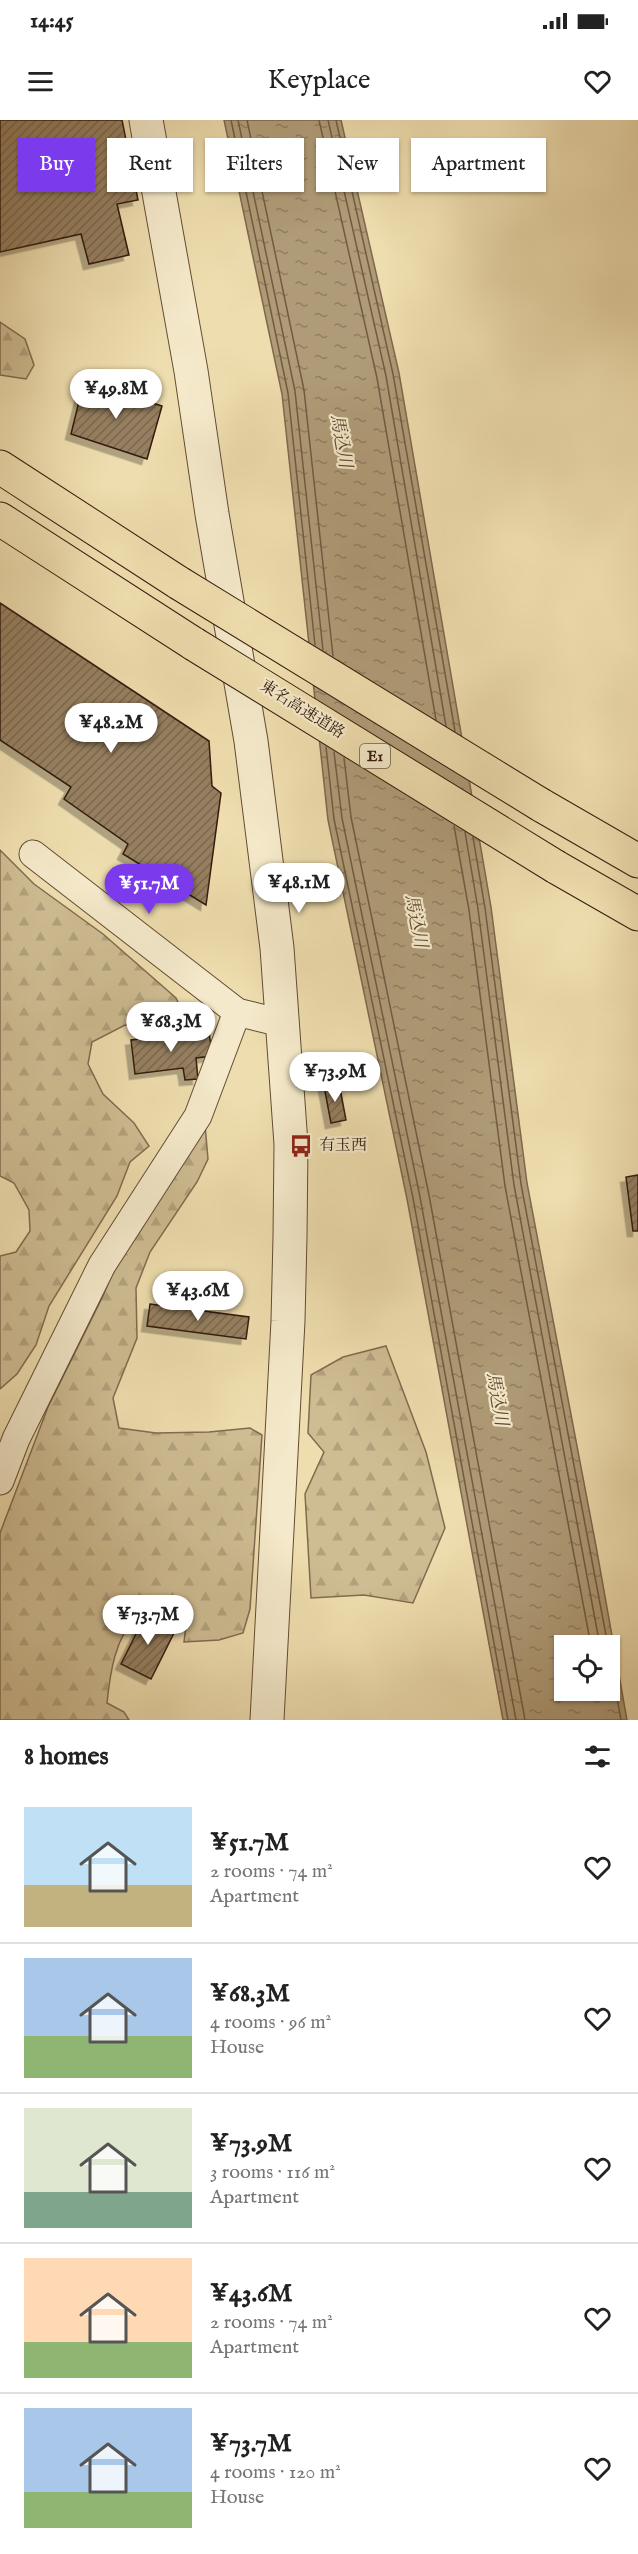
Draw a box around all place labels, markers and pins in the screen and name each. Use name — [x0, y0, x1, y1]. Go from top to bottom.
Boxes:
pin: ¥49.8M — [67, 369, 165, 420]
pin: ¥48.2M — [62, 703, 160, 754]
pin: ¥48.1M — [250, 863, 348, 914]
pin: ¥51.7M — [100, 864, 198, 915]
pin: ¥68.3M — [122, 1002, 220, 1053]
pin: ¥73.9M — [286, 1052, 384, 1103]
bus stop icon: 有玉西 — [288, 1133, 314, 1159]
place label: 有玉西 — [319, 1136, 367, 1156]
pin: ¥43.6M — [149, 1271, 247, 1322]
pin: ¥73.7M — [99, 1595, 197, 1646]

